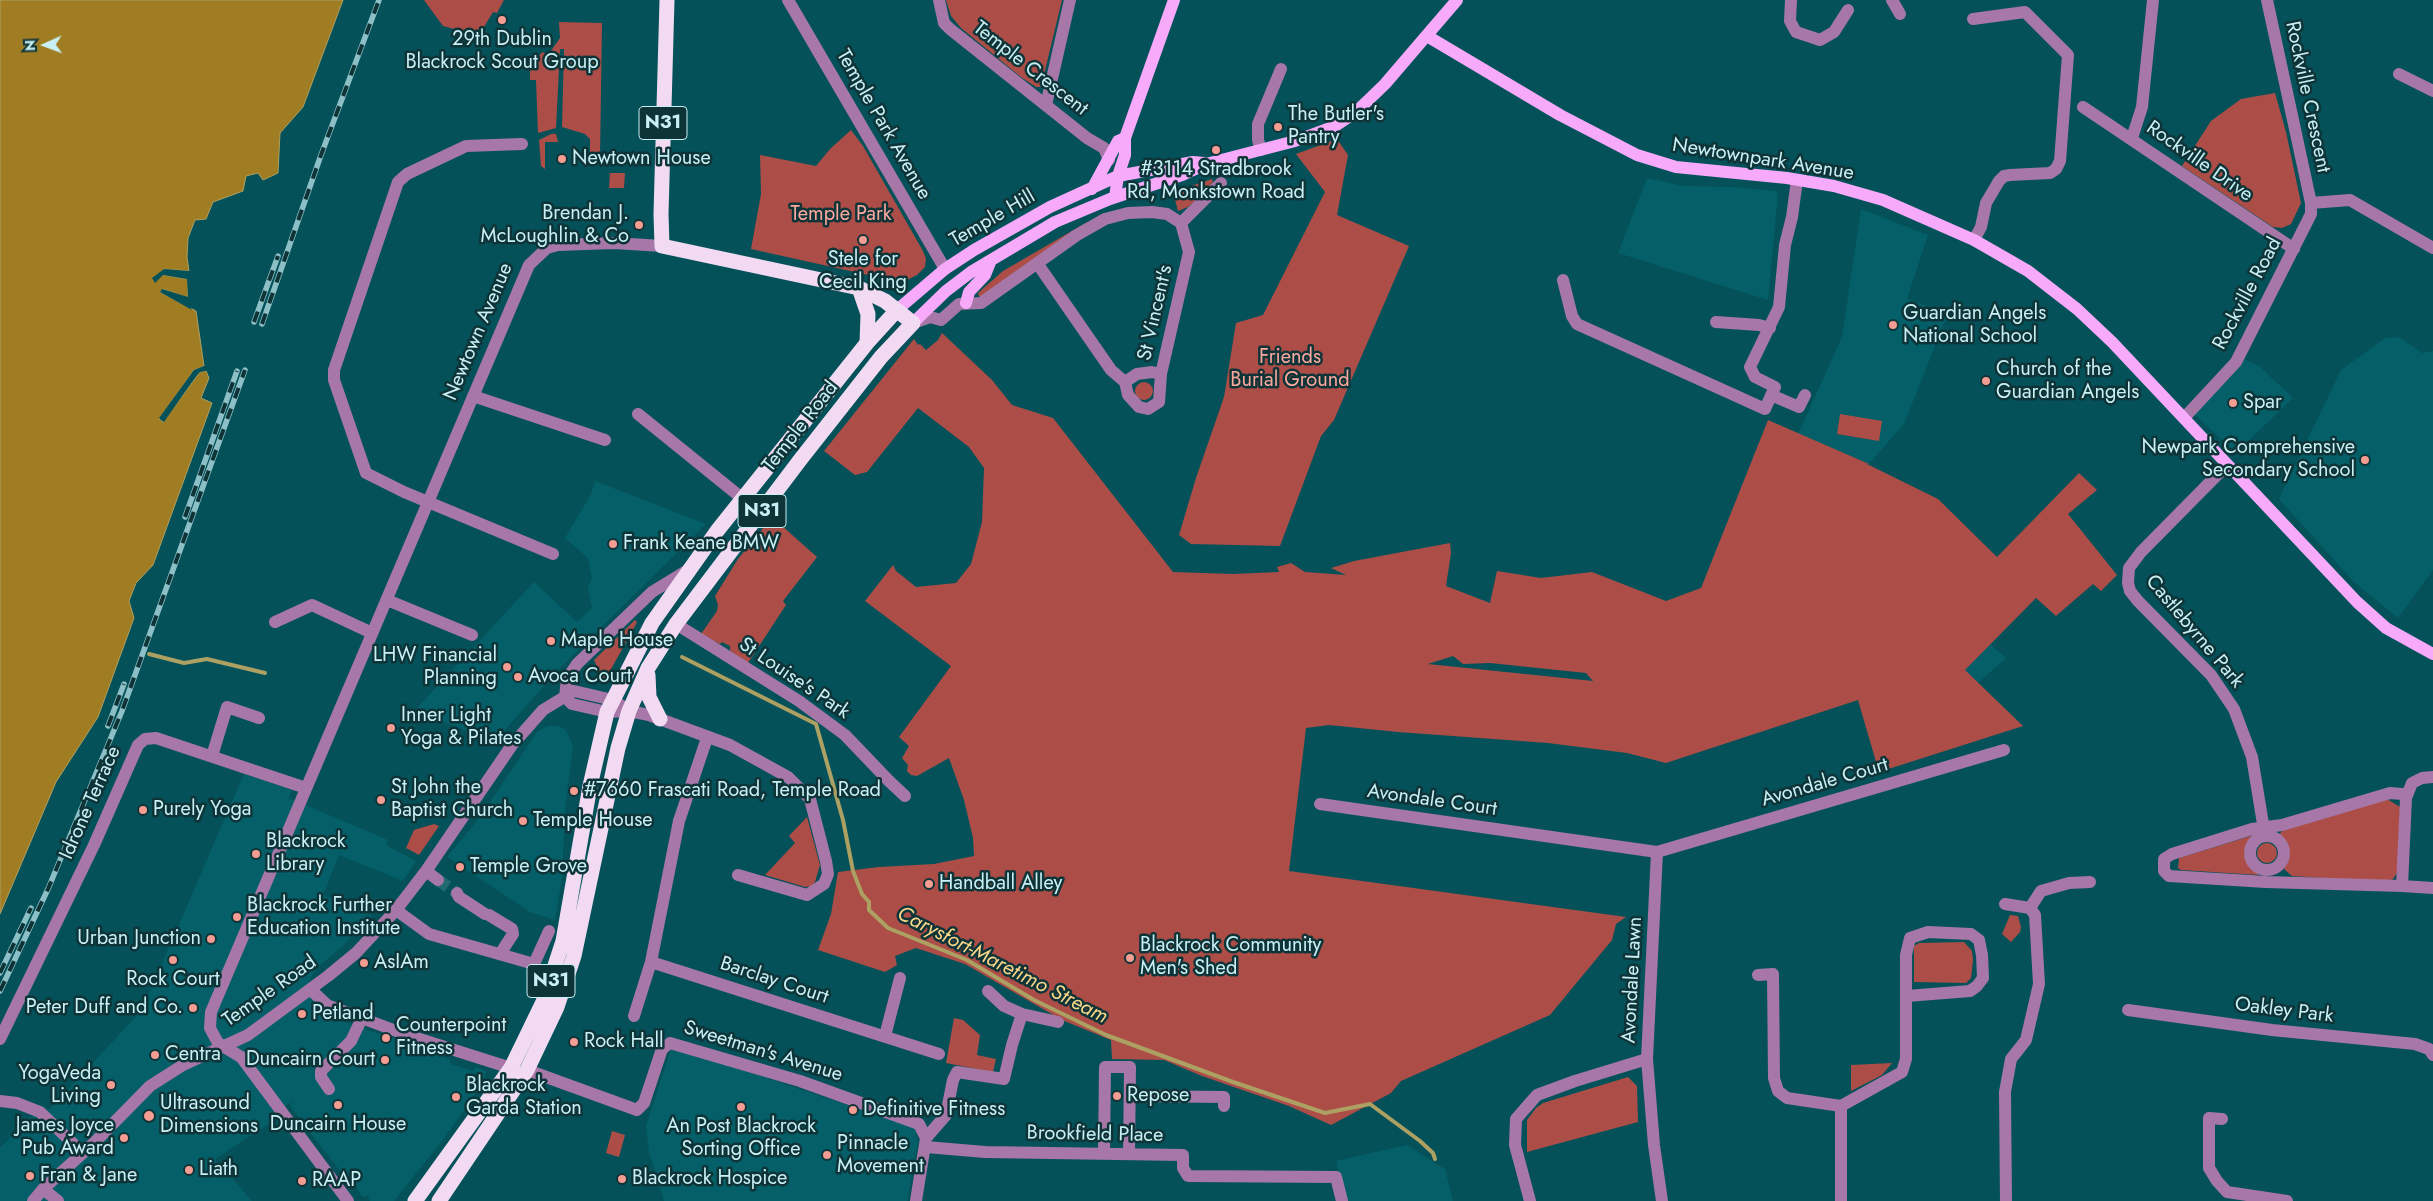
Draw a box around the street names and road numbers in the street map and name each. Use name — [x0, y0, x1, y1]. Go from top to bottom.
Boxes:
street label: Temple Crescent — [968, 17, 1092, 121]
street label: Rockville Crescent — [2279, 19, 2335, 175]
street label: Temple Park Avenue — [830, 46, 936, 204]
road number: N31 — [639, 106, 687, 140]
street label: Rockville Drive — [2141, 116, 2257, 208]
street label: Newtownpark Avenue — [1670, 134, 1856, 186]
street label: Temple Hill — [946, 185, 1040, 253]
street label: Rockville Road — [2208, 234, 2288, 354]
street label: Newtown Avenue — [439, 260, 519, 404]
street label: St Vincent's — [1133, 263, 1179, 363]
street label: Temple Road — [758, 377, 844, 477]
road number: N31 — [738, 494, 786, 528]
street label: Castlebyrne Park — [2140, 571, 2248, 693]
street label: St Louise's Park — [734, 633, 854, 725]
street label: Idrone Terrace — [55, 743, 127, 863]
street label: Avondale Court — [1759, 753, 1891, 813]
street label: Avondale Court — [1366, 780, 1498, 822]
street label: Avondale Lawn — [1618, 916, 1648, 1044]
street label: Temple Road — [219, 951, 321, 1033]
street label: Barclay Court — [717, 952, 831, 1010]
road number: N31 — [527, 964, 575, 998]
street label: Oakley Park — [2233, 993, 2335, 1029]
street label: Sweetman's Avenue — [681, 1016, 845, 1088]
street label: Brookfield Place — [1026, 1122, 1164, 1148]

